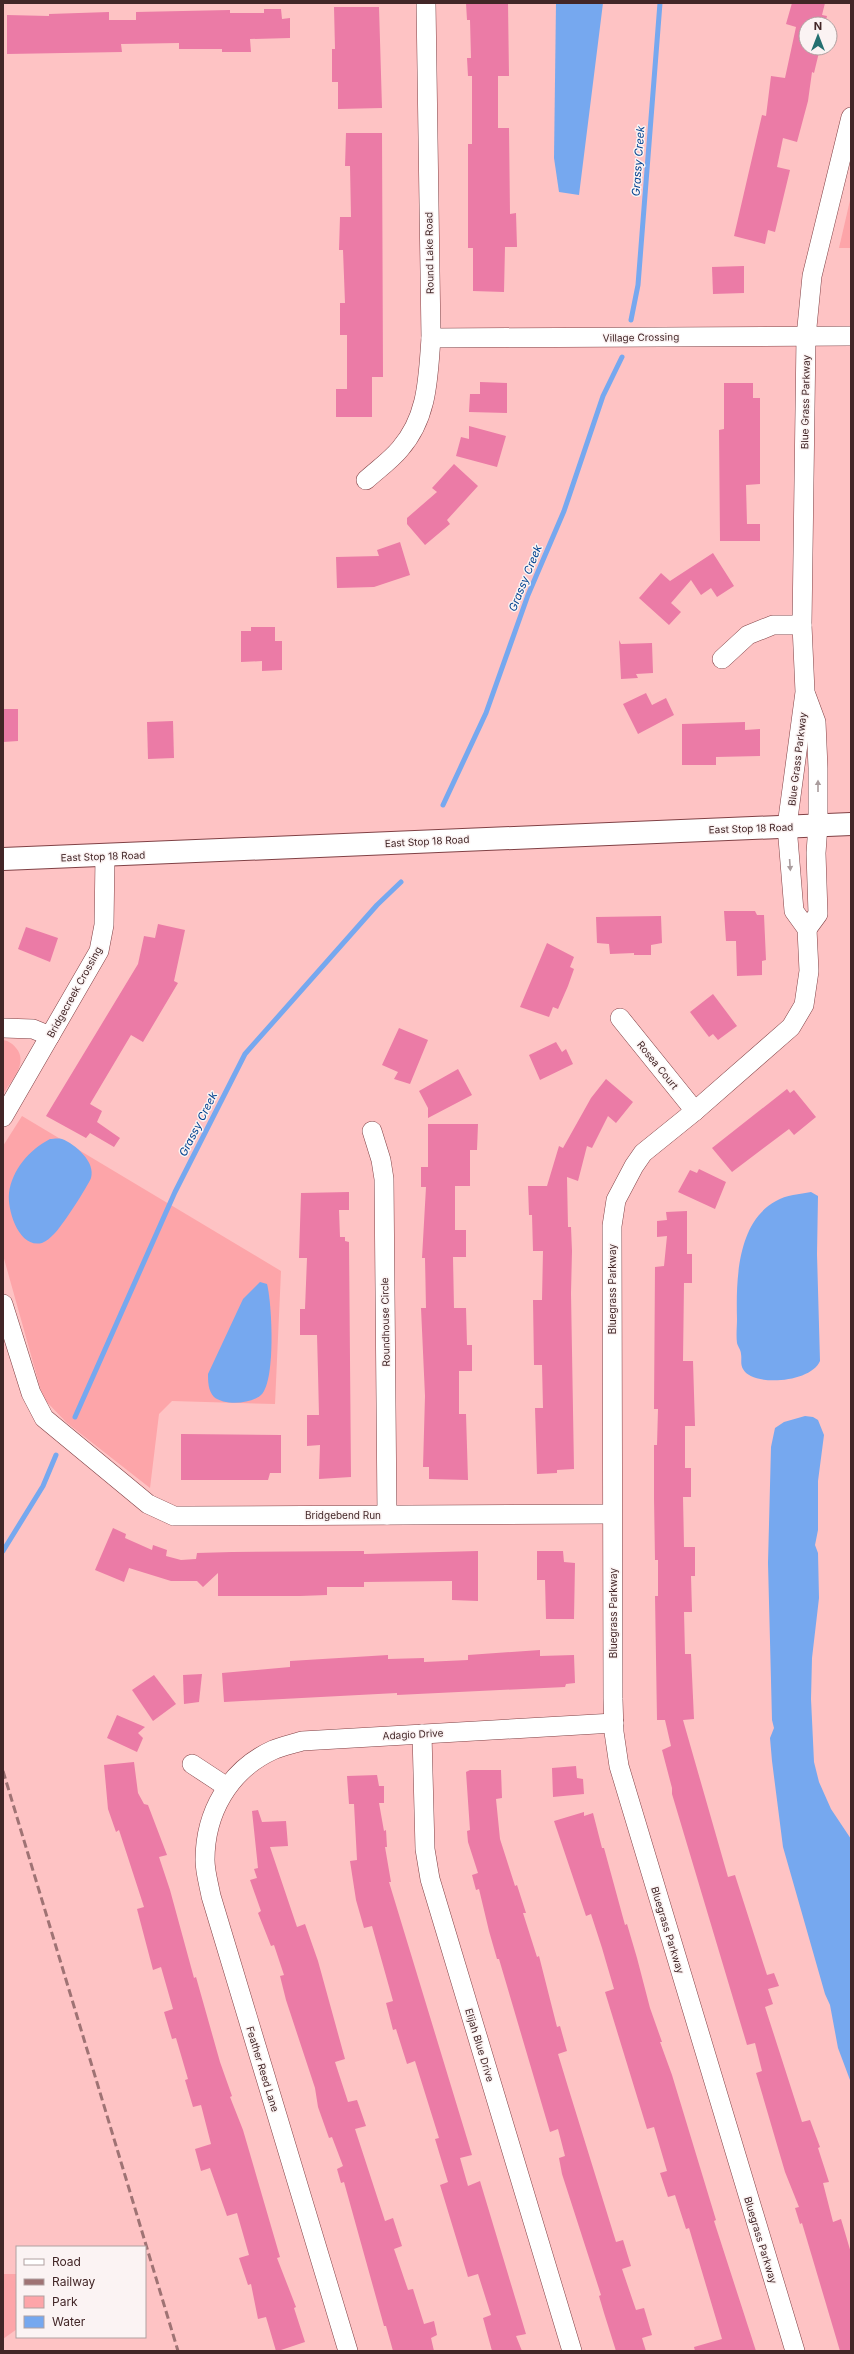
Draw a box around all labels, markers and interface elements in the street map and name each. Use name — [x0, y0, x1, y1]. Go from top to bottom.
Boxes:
north arrow — [798, 16, 838, 56]
text: N — [814, 19, 822, 33]
water label: Grassy Creek — [629, 124, 648, 197]
street label: Round Lake Road — [422, 212, 436, 294]
street label: Village Crossing — [603, 330, 679, 344]
street label: Blue Grass Parkway — [798, 354, 812, 449]
water label: Grassy Creek — [505, 542, 545, 613]
street label: Blue Grass Parkway — [785, 711, 809, 807]
one-way arrow — [815, 779, 821, 792]
street label: East Stop 18 Road — [708, 821, 794, 835]
street label: East Stop 18 Road — [384, 833, 470, 849]
street label: East Stop 18 Road — [60, 849, 146, 863]
one-way arrow — [787, 859, 794, 871]
street label: Bridgecreek Crossing — [44, 944, 104, 1040]
street label: Rosea Court — [635, 1039, 681, 1092]
water label: Grassy Creek — [176, 1089, 221, 1159]
street label: Bluegrass Parkway — [606, 1243, 618, 1334]
street label: Roundhouse Circle — [378, 1277, 392, 1367]
street label: Bridgebend Run — [305, 1509, 381, 1521]
street label: Bluegrass Parkway — [607, 1567, 619, 1658]
street label: Adagio Drive — [382, 1726, 444, 1742]
street label: Bluegrass Parkway — [649, 1885, 687, 1975]
street label: Elijah Blue Drive — [463, 2007, 497, 2083]
street label: Feather Reed Lane — [244, 2025, 282, 2113]
street label: Bluegrass Parkway — [742, 2195, 780, 2285]
legend — [16, 2246, 146, 2338]
text: Road — [52, 2254, 81, 2269]
text: Railway — [52, 2274, 96, 2289]
text: Park — [52, 2294, 78, 2309]
text: Water — [52, 2314, 86, 2329]

